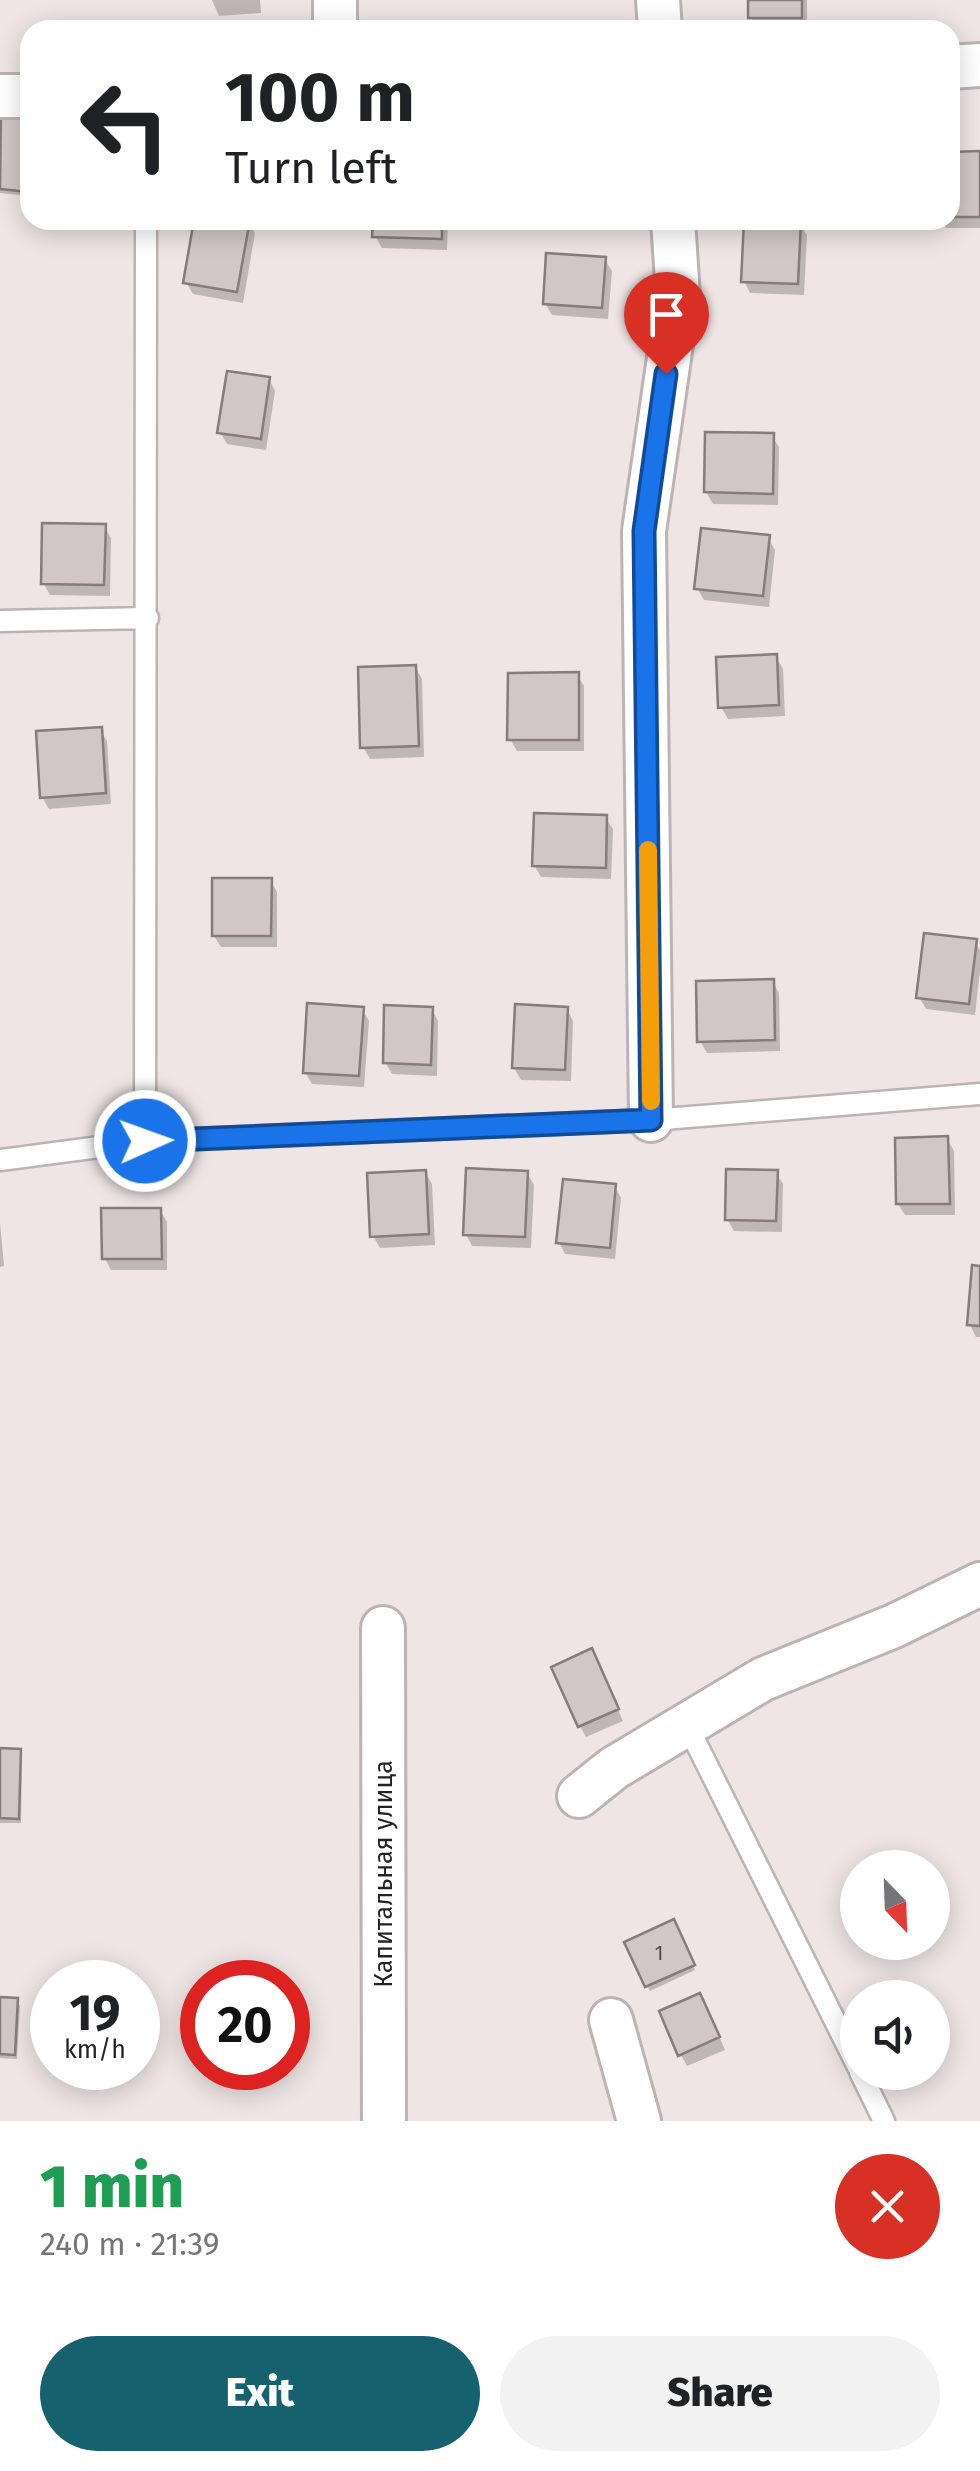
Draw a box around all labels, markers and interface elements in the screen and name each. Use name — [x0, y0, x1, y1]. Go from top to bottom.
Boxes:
text: 100 m — [225, 56, 415, 140]
icon: left — [60, 60, 190, 190]
text: Turn left — [225, 141, 397, 195]
pin — [624, 272, 709, 375]
icon: arrive — [639, 287, 694, 342]
position arrow — [93, 1089, 197, 1193]
street label: Капитальная улица — [369, 1760, 399, 1988]
north arrow — [840, 1850, 950, 1960]
map controls — [840, 1850, 950, 2090]
house number: 1 — [655, 1941, 663, 1965]
speed limit sign: 20 — [180, 1960, 310, 2090]
button: sound — [840, 1980, 950, 2090]
text: 19 — [69, 1983, 121, 2043]
text: km/h — [64, 2035, 126, 2065]
text: 1 min — [40, 2151, 184, 2223]
button: close — [835, 2154, 940, 2259]
text: 240 m · 21:39 — [40, 2225, 220, 2263]
button: Exit — [40, 2336, 480, 2451]
button: Share — [500, 2336, 940, 2451]

